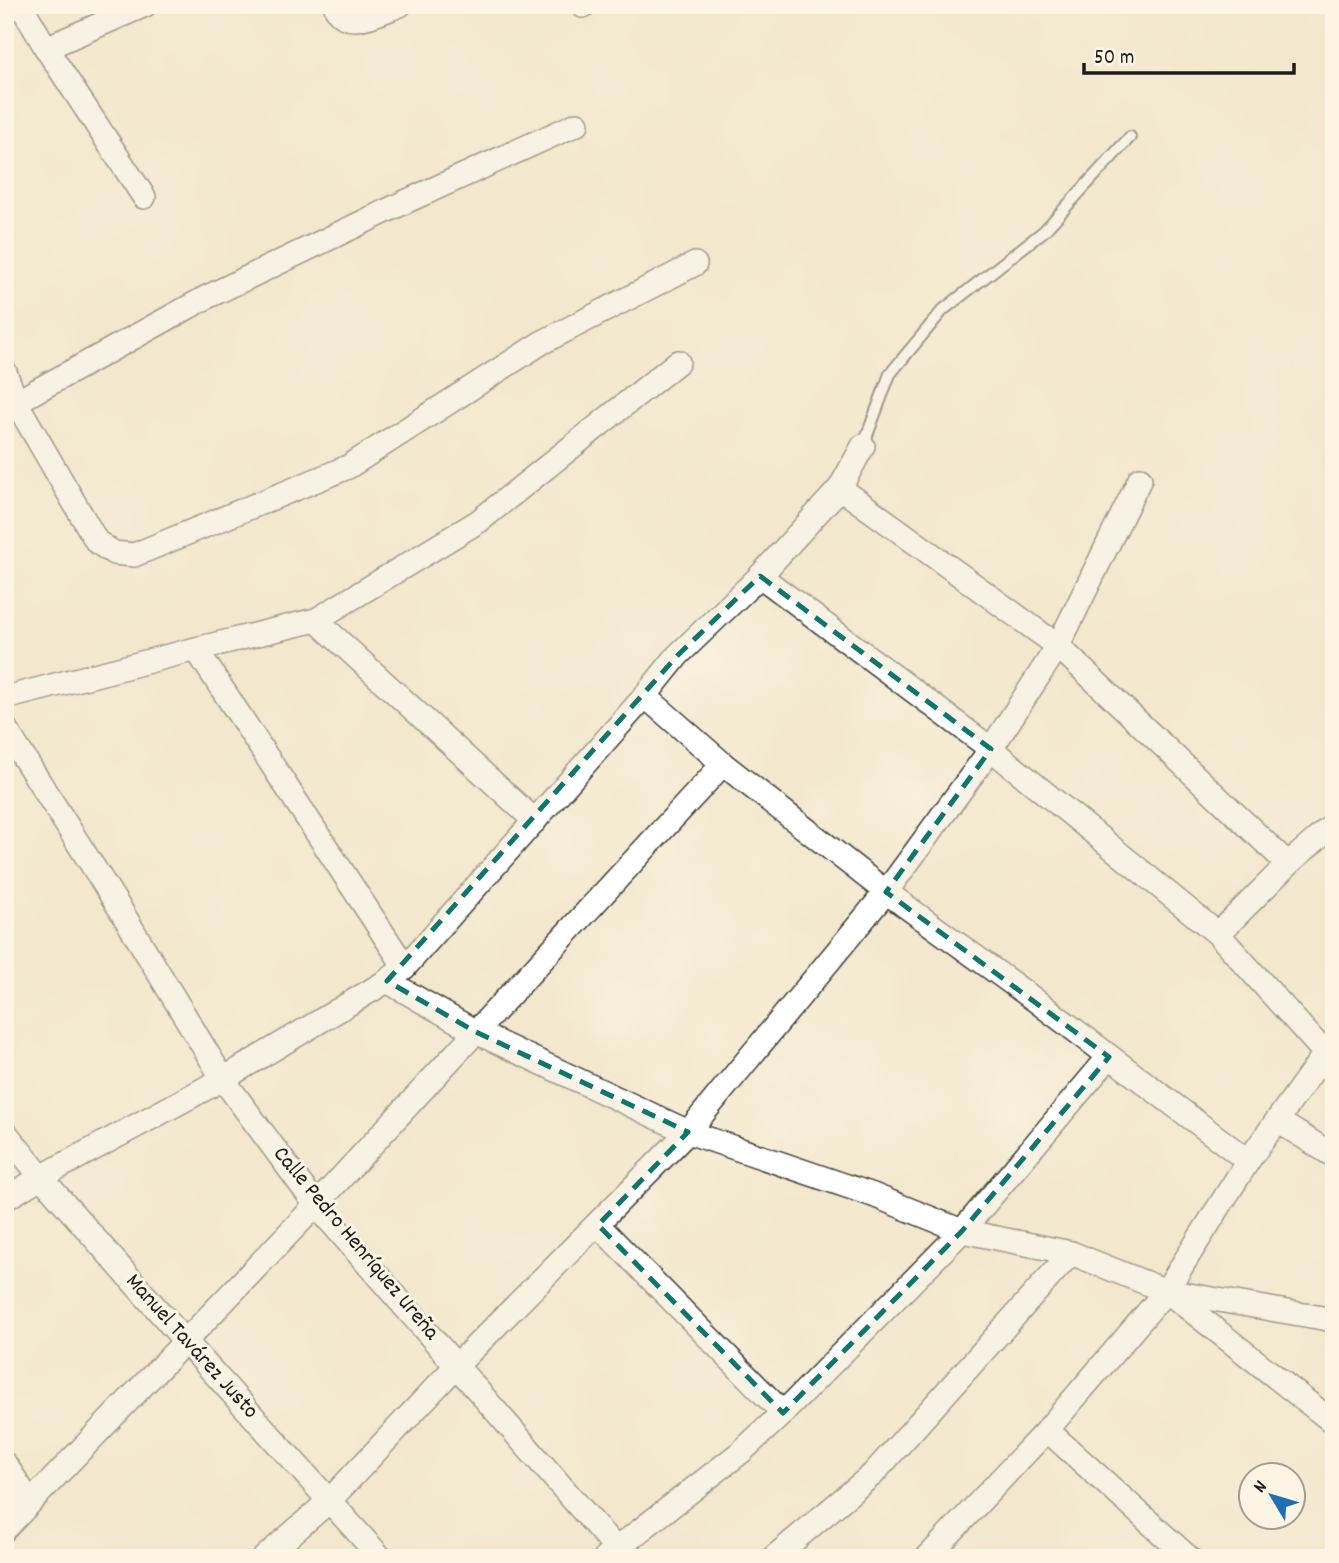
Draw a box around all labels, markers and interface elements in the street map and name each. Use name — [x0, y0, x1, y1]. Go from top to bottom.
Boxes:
scale bar — [1084, 32, 1294, 76]
text: 50 m — [1094, 44, 1134, 74]
street label: Calle Pedro Henríquez Ureña — [264, 1140, 447, 1349]
street label: Manuel Tavárez Justo — [116, 1267, 266, 1427]
north arrow — [1238, 1462, 1308, 1532]
text: N — [1248, 1476, 1275, 1500]

